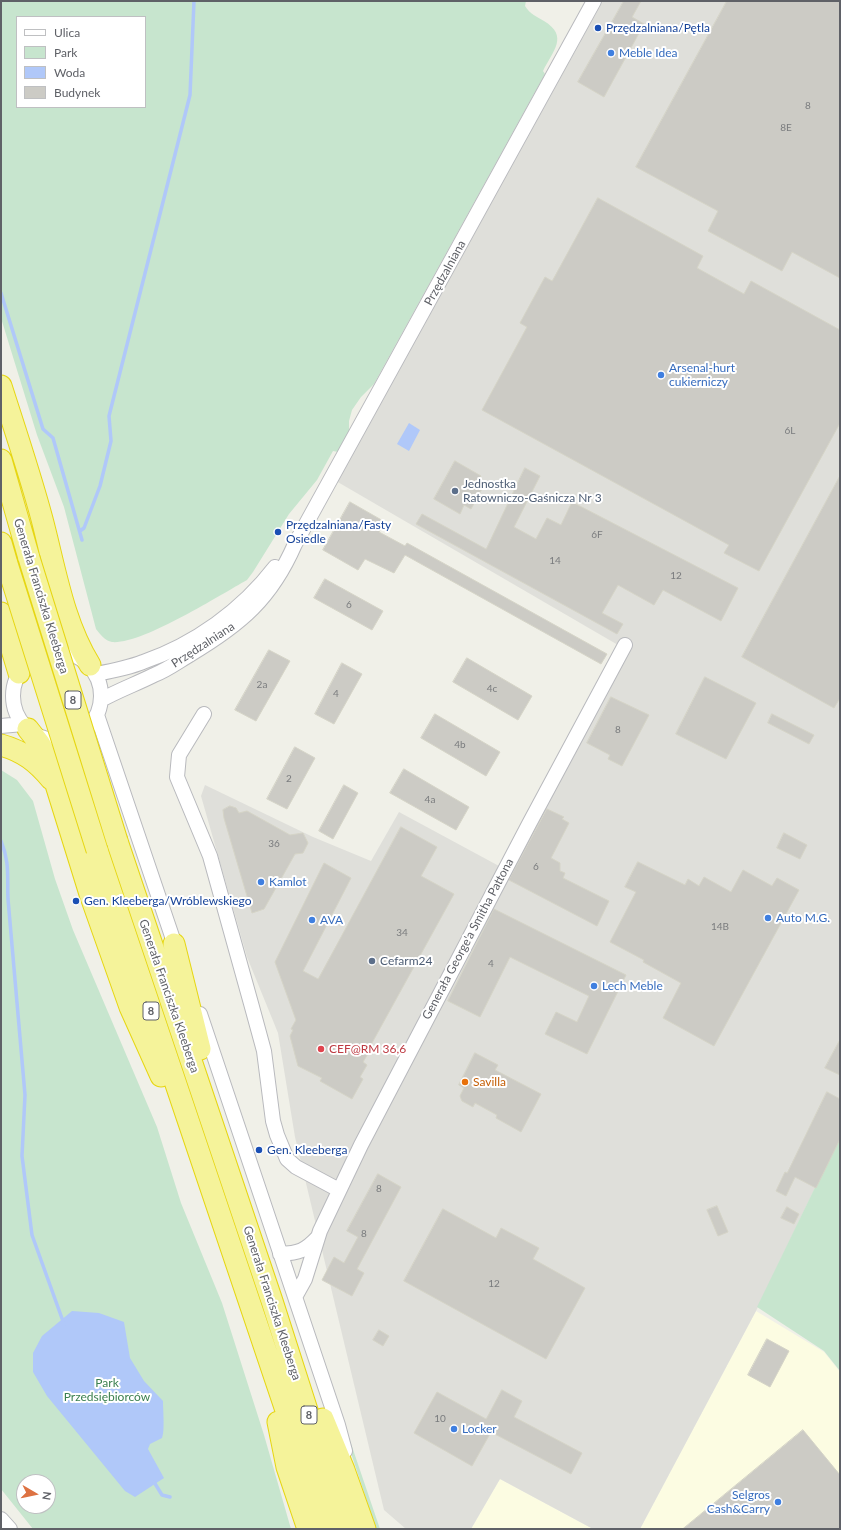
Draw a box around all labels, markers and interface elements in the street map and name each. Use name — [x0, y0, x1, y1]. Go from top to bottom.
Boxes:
legend — [16, 16, 146, 108]
place label: Przędzalniana/Pętla — [606, 21, 710, 35]
marker: Przędzalniana/Pętla — [593, 23, 603, 33]
text: Ulica — [54, 25, 80, 40]
text: Park — [54, 45, 77, 60]
place label: Meble Idea — [619, 46, 677, 60]
marker: Meble Idea — [606, 48, 616, 58]
text: Woda — [54, 65, 85, 80]
text: Budynek — [54, 85, 100, 100]
house number: 8 — [805, 100, 811, 112]
house number: 8E — [780, 122, 792, 134]
street label: Przędzalniana — [421, 238, 469, 308]
place label: Arsenal-hurt cukierniczy — [669, 361, 735, 389]
marker: Arsenal-hurt cukierniczy — [656, 370, 666, 380]
house number: 6L — [785, 425, 795, 437]
place label: Jednostka Ratowniczo-Gaśnicza Nr 3 — [463, 477, 602, 505]
marker: Jednostka Ratowniczo-Gaśnicza Nr 3 — [450, 486, 460, 496]
street label: Generała Franciszka Kleeberga — [10, 517, 72, 675]
place label: Przędzalniana/Fasty Osiedle — [286, 518, 391, 546]
marker: Przędzalniana/Fasty Osiedle — [273, 527, 283, 537]
house number: 6F — [591, 529, 603, 541]
house number: 14 — [549, 555, 561, 567]
house number: 12 — [670, 570, 682, 582]
house number: 6 — [346, 599, 352, 611]
street label: Przędzalniana — [169, 619, 237, 671]
house number: 2a — [257, 679, 267, 691]
house number: 4c — [487, 683, 497, 695]
house number: 4 — [333, 688, 339, 700]
road number: 8 — [65, 691, 81, 709]
house number: 8 — [615, 724, 621, 736]
house number: 4b — [454, 739, 466, 751]
house number: 2 — [286, 773, 292, 785]
house number: 4a — [425, 794, 435, 806]
house number: 36 — [268, 838, 280, 850]
street label: Generała George'a Smitha Pattona — [419, 856, 517, 1022]
house number: 6 — [533, 861, 539, 873]
place label: Kamlot — [269, 875, 307, 889]
marker: Kamlot — [256, 877, 266, 887]
place label: Gen. Kleeberga/Wróblewskiego — [84, 894, 252, 908]
marker: Gen. Kleeberga/Wróblewskiego — [71, 896, 81, 906]
place label: Auto M.G. — [776, 911, 830, 925]
place label: AVA — [320, 913, 343, 927]
marker: Auto M.G. — [763, 913, 773, 923]
marker: AVA — [307, 915, 317, 925]
street label: Generała Franciszka Kleeberga — [136, 917, 202, 1075]
house number: 14B — [711, 921, 729, 933]
house number: 34 — [396, 927, 408, 939]
place label: Cefarm24 — [380, 954, 432, 968]
marker: Cefarm24 — [367, 956, 377, 966]
house number: 4 — [488, 958, 494, 970]
place label: Lech Meble — [602, 979, 663, 993]
marker: Lech Meble — [589, 981, 599, 991]
road number: 8 — [143, 1002, 159, 1020]
place label: CEF@RM 36,6 — [329, 1042, 406, 1056]
marker: CEF@RM 36,6 — [316, 1044, 326, 1054]
place label: Savilla — [473, 1075, 506, 1089]
marker: Savilla — [460, 1077, 470, 1087]
place label: Gen. Kleeberga — [267, 1143, 348, 1157]
marker: Gen. Kleeberga — [254, 1145, 264, 1155]
house number: 8 — [376, 1183, 382, 1195]
street label: Generała Franciszka Kleeberga — [240, 1224, 304, 1382]
house number: 8 — [361, 1228, 367, 1240]
house number: 12 — [488, 1278, 500, 1290]
park label: Park Przedsiębiorców — [64, 1376, 150, 1404]
road number: 8 — [301, 1406, 317, 1424]
house number: 10 — [434, 1413, 446, 1425]
place label: Locker — [462, 1422, 497, 1436]
marker: Locker — [449, 1424, 459, 1434]
north arrow — [16, 1474, 56, 1514]
place label: Selgros Cash&Carry — [707, 1488, 770, 1516]
text: N — [40, 1491, 54, 1501]
marker: Selgros Cash&Carry — [773, 1497, 783, 1507]

